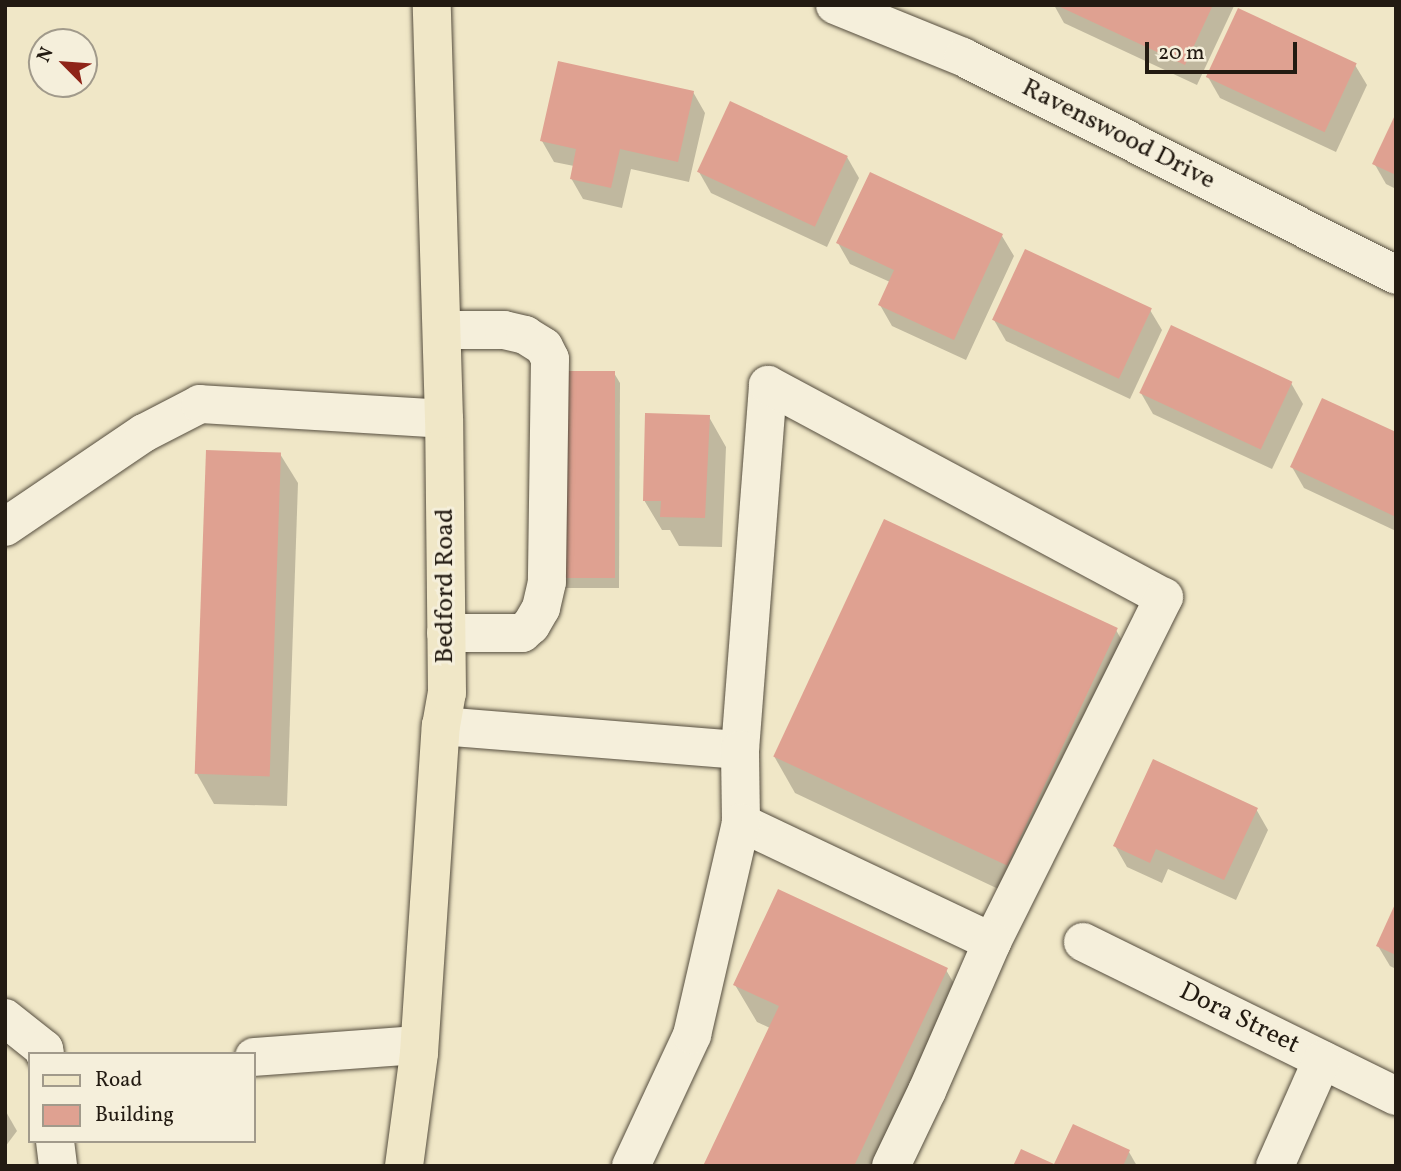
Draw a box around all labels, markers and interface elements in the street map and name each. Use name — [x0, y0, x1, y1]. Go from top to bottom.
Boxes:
north arrow — [28, 28, 98, 98]
scale bar — [1149, 28, 1301, 72]
text: 20 m — [1158, 39, 1204, 68]
text: N — [31, 43, 60, 67]
street label: Ravenswood Drive — [1016, 73, 1220, 197]
street label: Bedford Road — [430, 508, 462, 664]
street label: Dora Street — [1174, 976, 1304, 1062]
legend — [28, 1052, 256, 1143]
text: Road — [95, 1066, 142, 1095]
text: Building — [95, 1101, 174, 1130]

